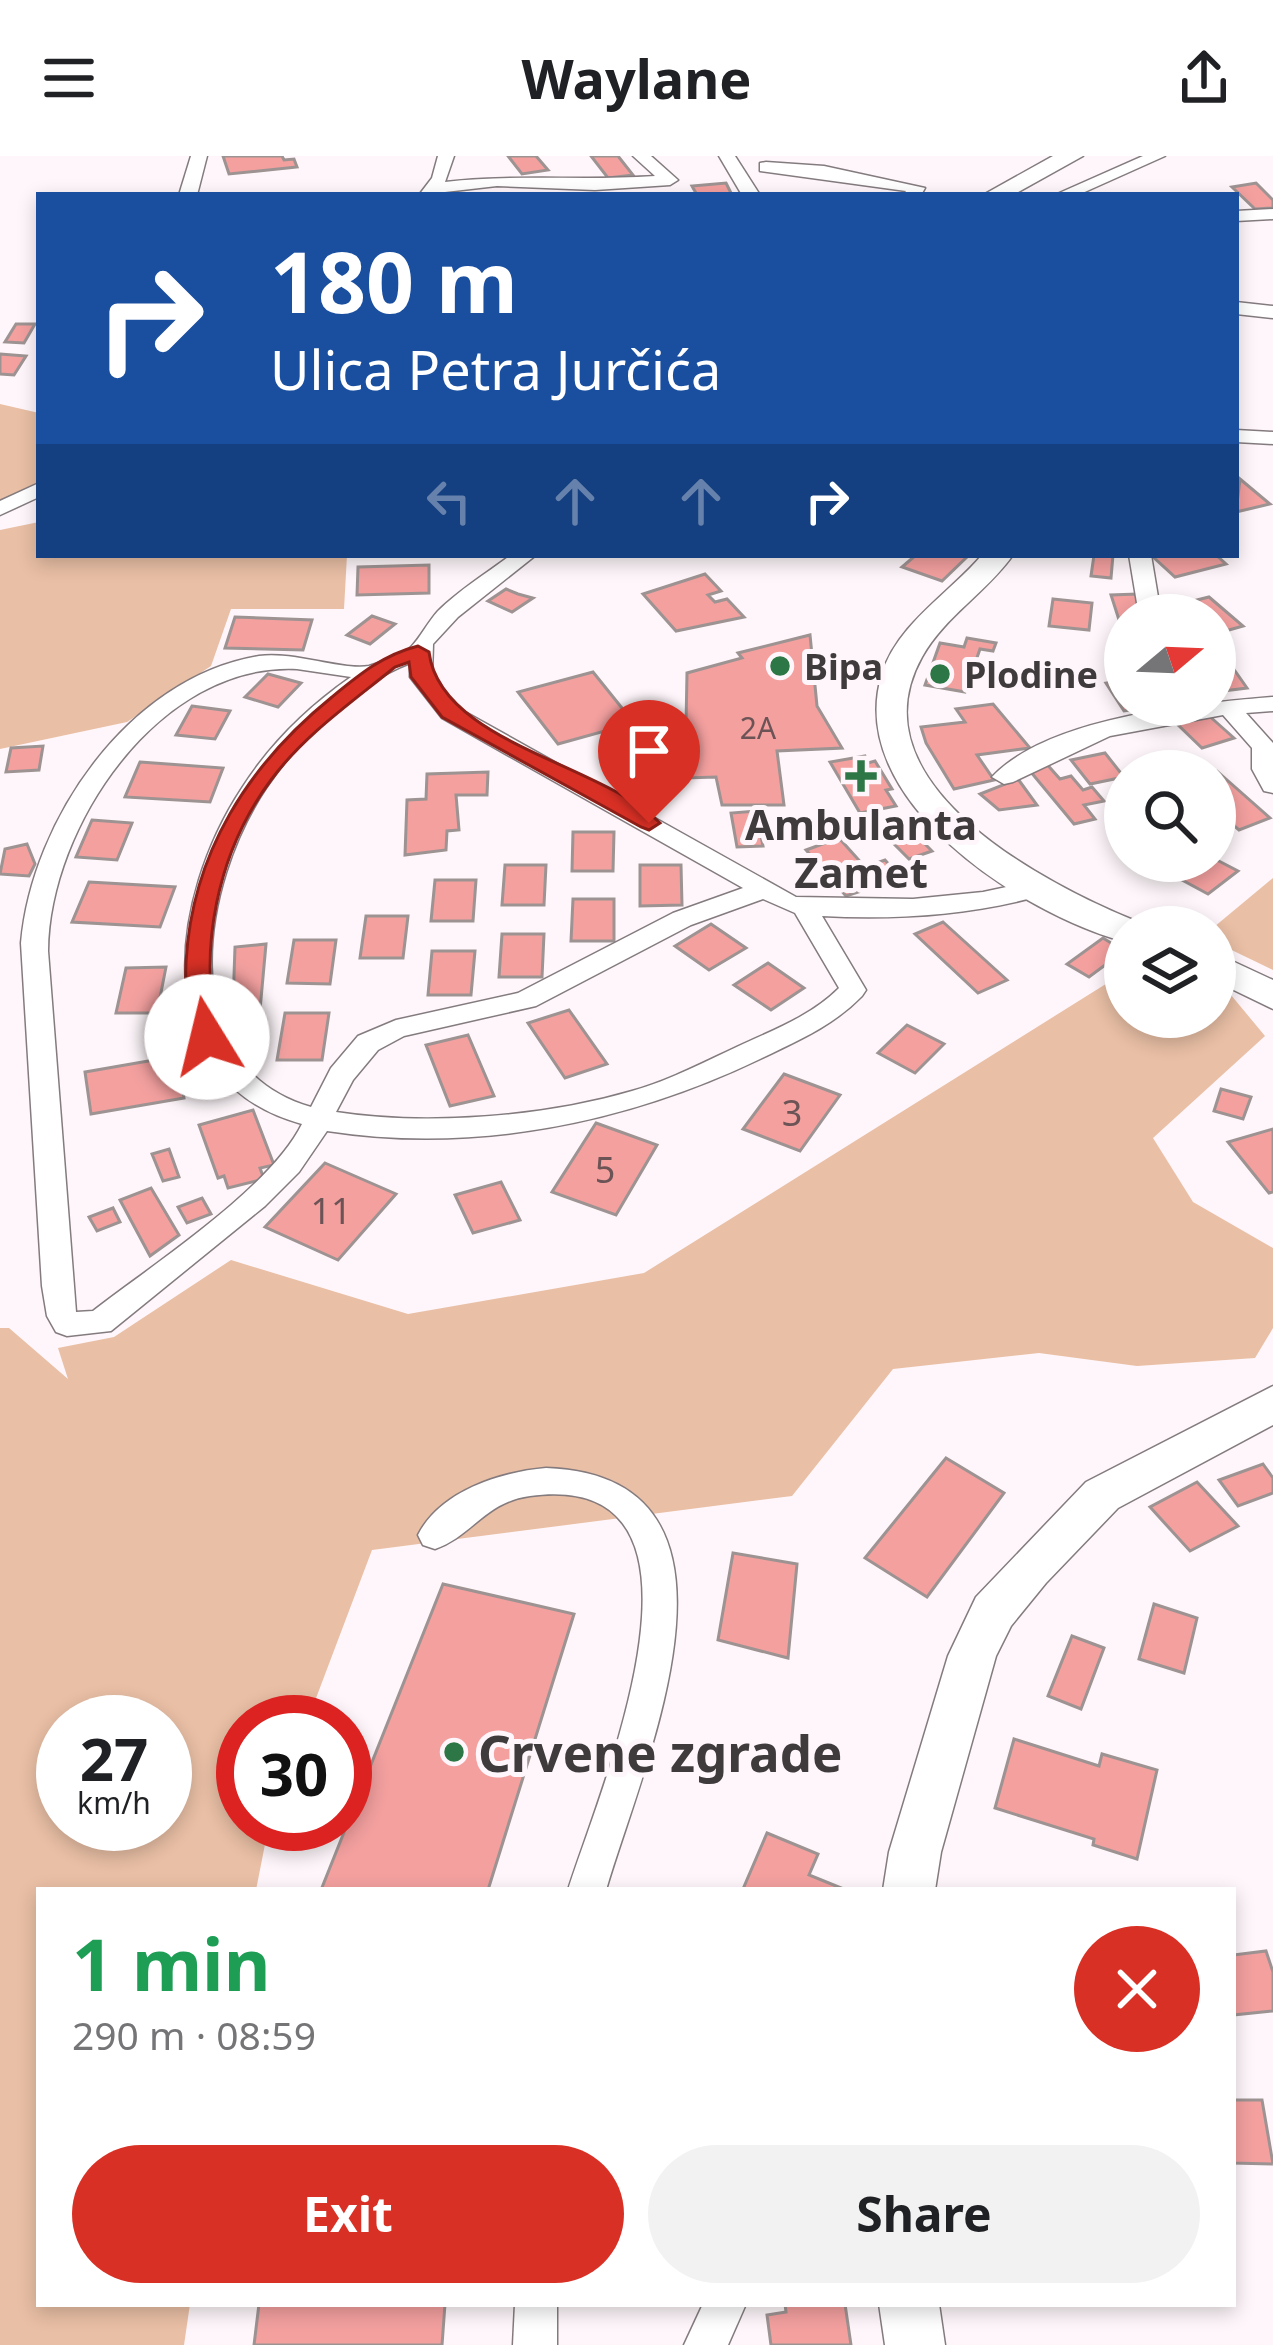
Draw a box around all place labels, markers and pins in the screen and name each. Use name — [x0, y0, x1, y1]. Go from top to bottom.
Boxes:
place label: Bipa — [804, 642, 883, 691]
place label: Plodine — [964, 650, 1098, 699]
marker: Bipa — [767, 653, 793, 679]
marker: Plodine — [927, 661, 953, 687]
pin — [598, 700, 700, 823]
marker: Ambulanta Zamet — [845, 760, 877, 792]
place label: Ambulanta Zamet — [745, 795, 977, 900]
place label: Crvene zgrade — [478, 1717, 842, 1787]
marker: Crvene zgrade — [441, 1739, 467, 1765]

